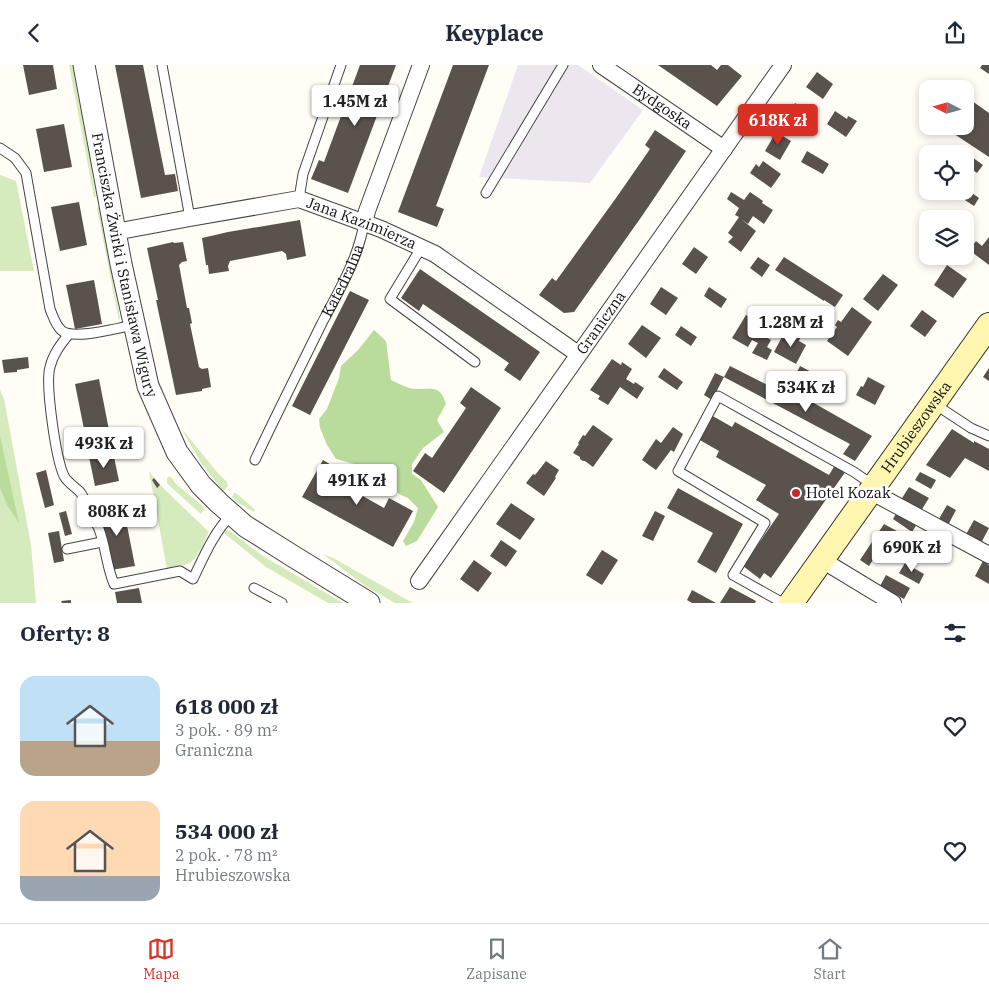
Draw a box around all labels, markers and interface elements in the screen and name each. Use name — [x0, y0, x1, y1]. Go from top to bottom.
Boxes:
text: Keyplace — [445, 18, 544, 47]
icon: back — [20, 19, 48, 47]
icon: share — [941, 19, 969, 47]
street label: Bydgoska — [629, 79, 696, 133]
north arrow — [919, 80, 974, 135]
map controls — [919, 80, 974, 265]
pin: 1.45M zł — [303, 85, 407, 127]
text: 1.45M zł — [323, 91, 387, 111]
pin: 618K zł — [732, 103, 824, 146]
text: 618K zł — [749, 110, 807, 130]
street label: Franciszka Żwirki i Stanisława Wigury — [88, 131, 162, 400]
button: locate — [919, 145, 974, 200]
street label: Jana Kazimierza — [304, 193, 420, 253]
button: layers — [919, 210, 974, 265]
street label: Katedralna — [317, 242, 367, 320]
street label: Graniczna — [572, 287, 630, 358]
pin: 1.28M zł — [739, 305, 843, 348]
text: 1.28M zł — [759, 312, 823, 332]
pin: 534K zł — [760, 371, 852, 413]
text: 534K zł — [777, 377, 835, 397]
street label: Hrubieszowska — [877, 377, 955, 477]
pin: 493K zł — [58, 427, 150, 469]
text: 493K zł — [75, 433, 133, 453]
pin: 491K zł — [311, 463, 403, 506]
text: 491K zł — [328, 470, 386, 490]
place label: Hotel Kozak — [806, 483, 891, 502]
marker: Hotel Kozak — [790, 487, 802, 499]
pin: 808K zł — [71, 495, 163, 537]
text: 808K zł — [88, 501, 146, 521]
pin: 690K zł — [866, 531, 958, 573]
text: 690K zł — [883, 537, 941, 557]
text: Oferty: 8 — [20, 619, 110, 647]
icon: filters — [941, 619, 969, 647]
text: 618 000 zł — [175, 692, 278, 720]
icon: home — [60, 696, 120, 756]
icon: heart — [941, 712, 969, 740]
text: 3 pok. · 89 m² — [175, 720, 278, 740]
text: Graniczna — [175, 740, 253, 760]
text: 534 000 zł — [175, 817, 278, 845]
icon: home — [60, 821, 120, 881]
icon: heart — [941, 837, 969, 865]
text: 2 pok. · 78 m² — [175, 845, 278, 865]
text: Hrubieszowska — [175, 865, 291, 885]
tab: Mapa — [143, 935, 180, 983]
tab: Zapisane — [466, 935, 527, 983]
tab: Start — [814, 935, 846, 983]

